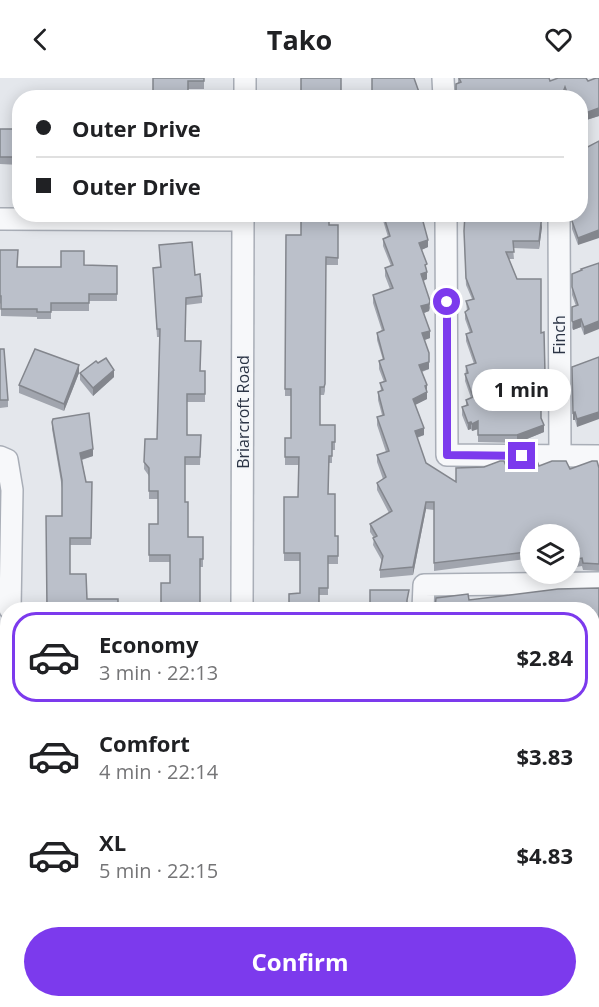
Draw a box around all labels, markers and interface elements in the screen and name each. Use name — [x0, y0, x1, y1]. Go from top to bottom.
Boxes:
text: Tako — [267, 21, 332, 58]
icon: back — [24, 23, 57, 56]
icon: heart — [542, 23, 575, 56]
text: Outer Drive — [72, 113, 201, 143]
text: Outer Drive — [72, 171, 201, 201]
route start — [433, 288, 460, 315]
street label: Finch — [548, 315, 570, 355]
street label: Briarcroft Road — [232, 355, 254, 469]
callout: 1 min — [472, 369, 572, 411]
text: 1 min — [494, 376, 549, 403]
route end — [508, 442, 535, 469]
map controls — [520, 524, 580, 584]
button: layers — [520, 524, 580, 584]
text: Economy — [99, 629, 198, 659]
icon: car — [27, 630, 81, 684]
text: $2.84 — [516, 642, 573, 672]
text: 3 min · 22:13 — [99, 659, 218, 686]
text: Comfort — [99, 728, 190, 758]
icon: car — [27, 729, 81, 783]
text: $3.83 — [516, 741, 573, 771]
text: 4 min · 22:14 — [99, 758, 218, 785]
text: XL — [99, 827, 126, 857]
icon: car — [27, 828, 81, 882]
text: $4.83 — [516, 840, 573, 870]
text: 5 min · 22:15 — [99, 857, 218, 884]
button: Confirm — [24, 927, 576, 996]

